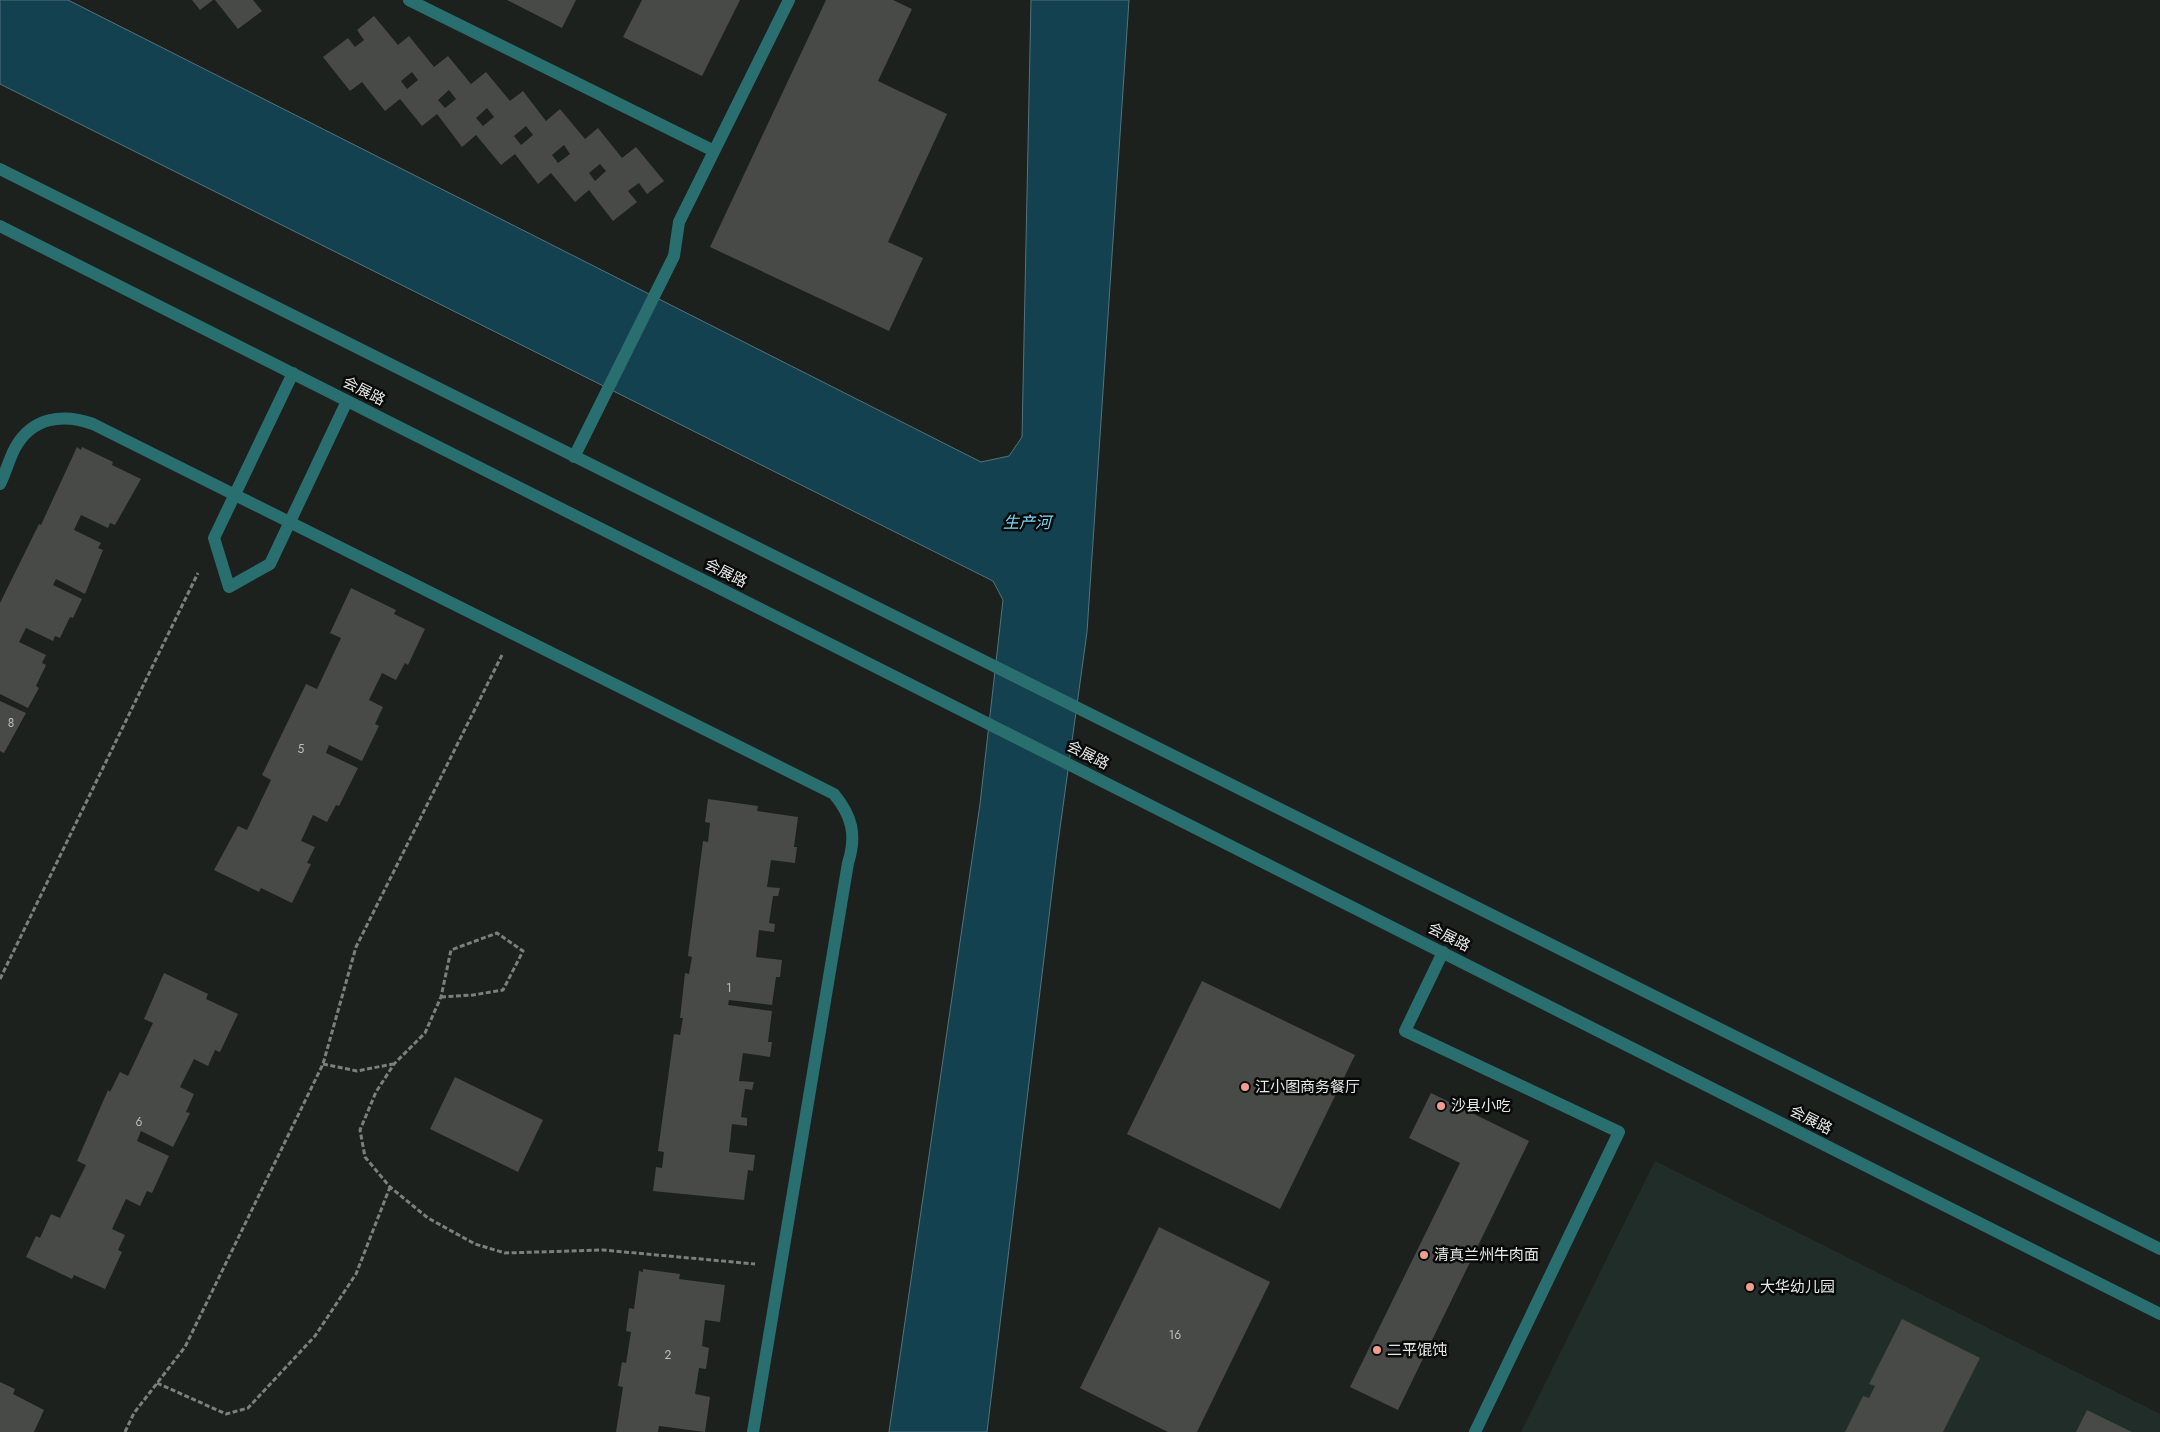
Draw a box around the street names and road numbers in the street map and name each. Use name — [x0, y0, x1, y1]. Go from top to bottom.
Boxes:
street label: 会展路 — [339, 371, 389, 411]
street label: 会展路 — [701, 553, 751, 593]
street label: 会展路 — [1063, 735, 1113, 775]
street label: 会展路 — [1424, 917, 1474, 957]
street label: 会展路 — [1786, 1100, 1836, 1140]

